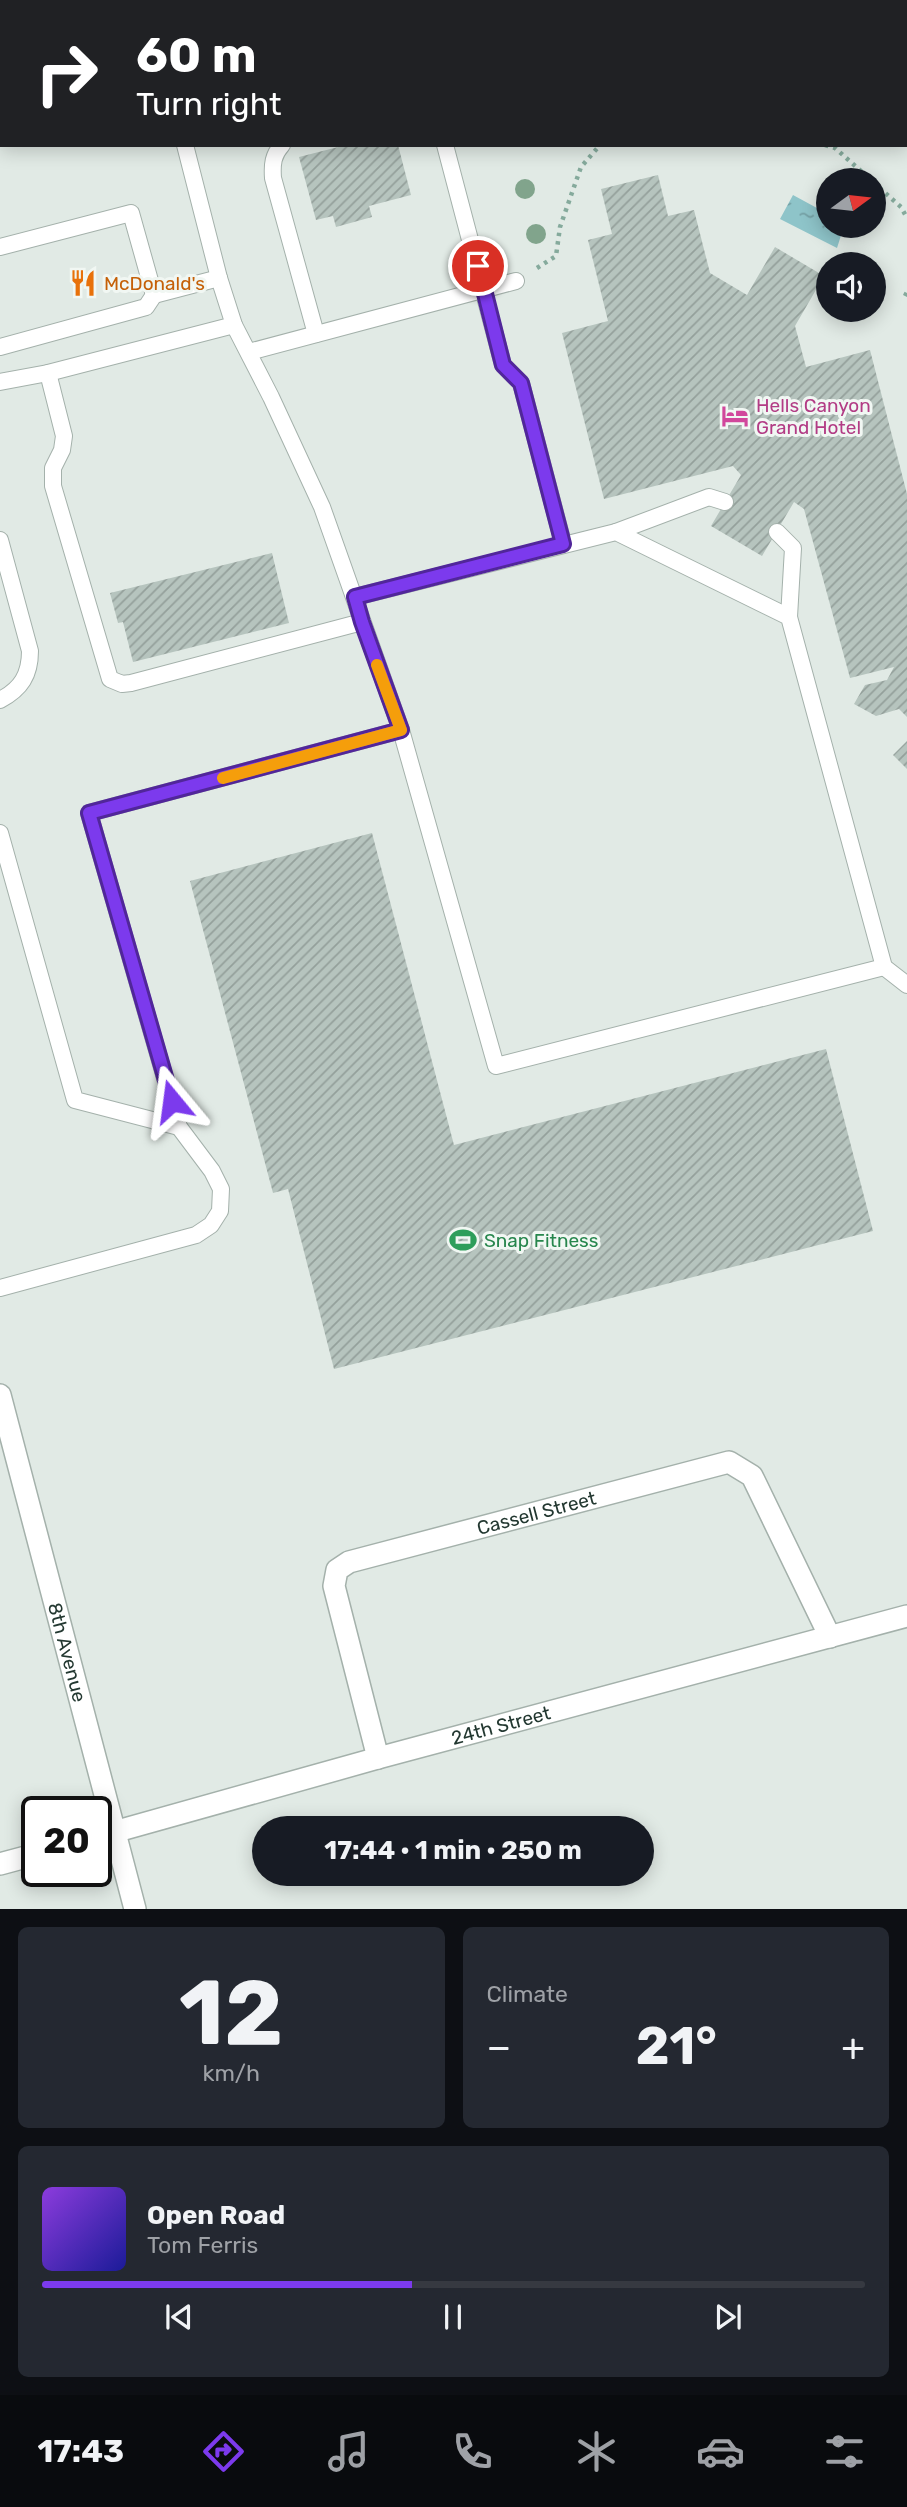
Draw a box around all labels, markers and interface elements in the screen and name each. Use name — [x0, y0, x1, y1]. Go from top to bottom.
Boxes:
text: 60 m — [136, 26, 257, 84]
icon: right — [21, 28, 112, 119]
text: Turn right — [136, 85, 281, 123]
north arrow — [816, 168, 886, 238]
map controls — [816, 168, 886, 322]
pin — [448, 236, 508, 296]
icon: arrive — [459, 247, 497, 285]
button: sound — [816, 252, 886, 322]
restaurant icon: McDonald's — [68, 268, 98, 298]
place label: McDonald's — [104, 272, 205, 295]
place label: Hells Canyon Grand Hotel — [756, 394, 871, 439]
hotel icon: Hells Canyon Grand Hotel — [720, 401, 750, 431]
position arrow — [135, 1064, 209, 1138]
sports icon: Snap Fitness — [448, 1225, 478, 1255]
place label: Snap Fitness — [484, 1229, 598, 1252]
street label: Cassell Street — [475, 1486, 599, 1540]
street label: 8th Avenue — [43, 1600, 91, 1705]
street label: 24th Street — [449, 1701, 553, 1750]
speed limit sign: 20 — [21, 1796, 112, 1887]
text: 17:44 · 1 min · 250 m — [324, 1835, 582, 1866]
text: 12 — [179, 1959, 283, 2067]
text: Climate — [487, 1980, 568, 2008]
text: 21° — [636, 2015, 717, 2077]
text: − — [487, 2024, 511, 2070]
text: + — [841, 2024, 865, 2070]
text: km/h — [203, 2059, 260, 2087]
text: Open Road — [147, 2200, 285, 2231]
text: Tom Ferris — [147, 2231, 258, 2259]
icon: previous — [160, 2298, 198, 2336]
icon: pause — [434, 2298, 472, 2336]
icon: next — [709, 2298, 747, 2336]
icon: directions — [199, 2427, 248, 2476]
icon: music — [324, 2427, 373, 2476]
icon: phone — [448, 2427, 497, 2476]
icon: climate — [572, 2427, 621, 2476]
icon: car — [696, 2427, 745, 2476]
icon: filters — [820, 2427, 869, 2476]
text: 17:43 — [38, 2432, 124, 2470]

